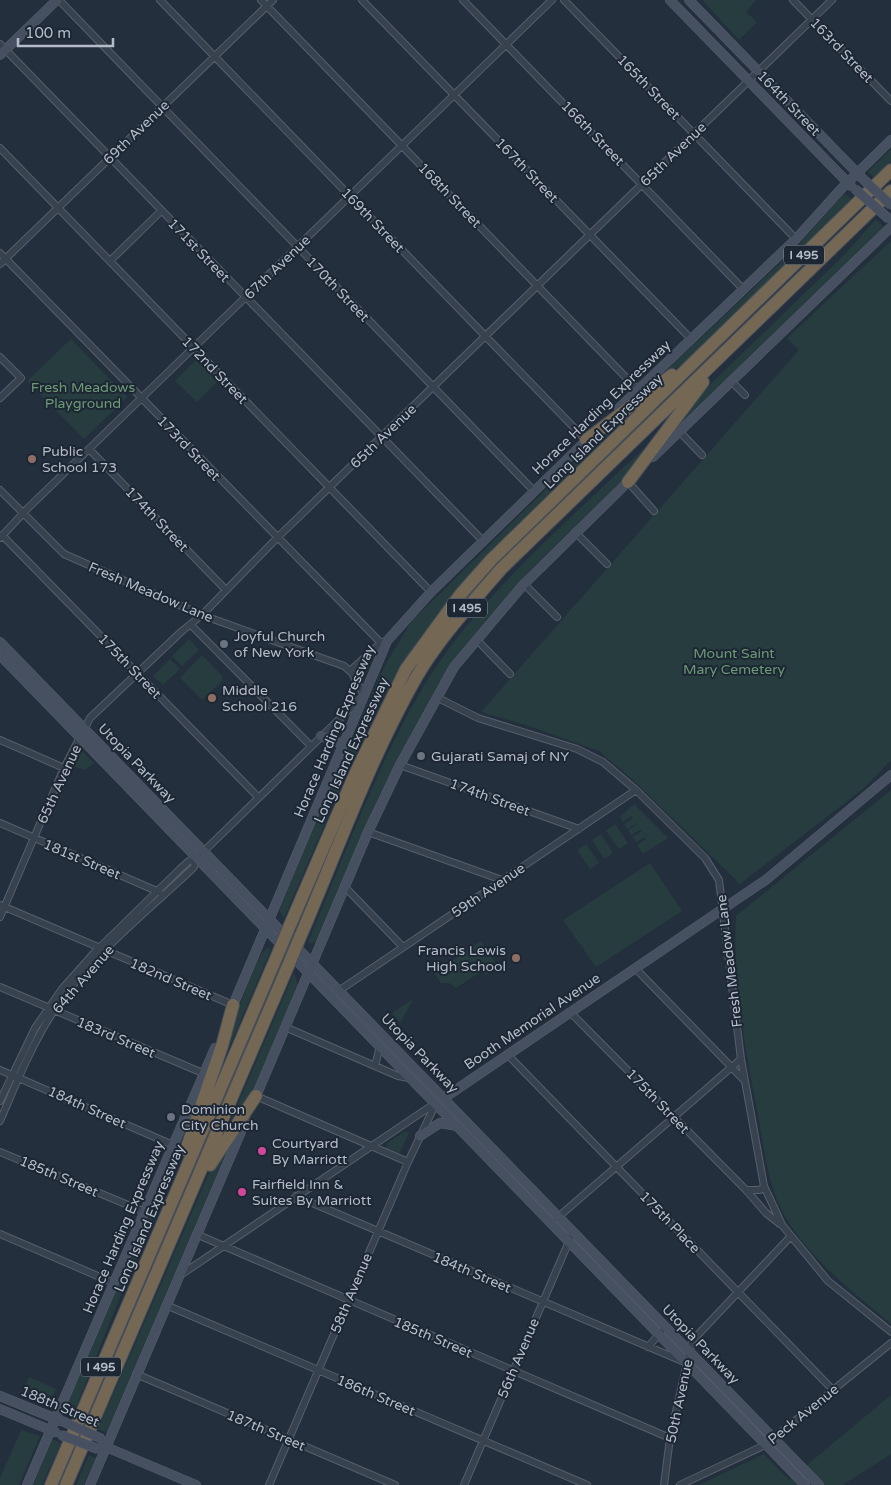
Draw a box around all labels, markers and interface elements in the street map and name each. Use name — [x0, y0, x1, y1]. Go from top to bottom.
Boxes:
street label: 163rd Street — [806, 14, 877, 87]
scale bar — [18, 15, 112, 47]
text: 100 m — [25, 24, 71, 42]
street label: 165th Street — [613, 51, 684, 124]
street label: 164th Street — [753, 67, 824, 140]
street label: 69th Avenue — [100, 97, 173, 168]
street label: 166th Street — [557, 97, 628, 170]
street label: 65th Avenue — [637, 119, 710, 190]
street label: 167th Street — [491, 134, 562, 207]
street label: 168th Street — [414, 159, 485, 232]
street label: 169th Street — [337, 184, 408, 257]
street label: 171st Street — [164, 215, 234, 286]
street label: 67th Avenue — [241, 232, 314, 303]
road number: I 495 — [784, 246, 824, 264]
street label: 170th Street — [302, 253, 373, 326]
street label: 172nd Street — [178, 333, 252, 408]
street label: Horace Harding Expressway — [529, 336, 675, 478]
street label: Long Island Expressway — [540, 370, 667, 493]
park label: Fresh Meadows Playground — [31, 379, 135, 412]
street label: 65th Avenue — [347, 401, 420, 472]
street label: 173rd Street — [153, 412, 224, 485]
place label: Public School 173 — [42, 443, 117, 476]
marker: Public School 173 — [26, 453, 38, 465]
street label: 174th Street — [121, 483, 192, 556]
street label: Fresh Meadow Lane — [86, 559, 216, 626]
road number: I 495 — [447, 598, 487, 618]
place label: Joyful Church of New York — [234, 628, 325, 661]
street label: 175th Street — [94, 630, 165, 703]
marker: Joyful Church of New York — [218, 638, 230, 650]
street label: Horace Harding Expressway — [290, 642, 379, 820]
park label: Mount Saint Mary Cemetery — [683, 645, 786, 678]
street label: Long Island Expressway — [310, 674, 393, 826]
place label: Middle School 216 — [222, 682, 297, 715]
marker: Middle School 216 — [206, 692, 218, 704]
street label: Utopia Parkway — [94, 720, 179, 807]
street label: 65th Avenue — [34, 742, 85, 826]
place label: Gujarati Samaj of NY — [431, 748, 569, 765]
marker: Gujarati Samaj of NY — [415, 750, 427, 762]
street label: 174th Street — [447, 775, 533, 820]
street label: 181st Street — [41, 836, 123, 884]
street label: 59th Avenue — [448, 860, 528, 921]
street label: Fresh Meadow Lane — [713, 894, 746, 1028]
street label: 64th Avenue — [49, 942, 118, 1017]
place label: Francis Lewis High School — [418, 942, 506, 975]
marker: Francis Lewis High School — [510, 952, 522, 964]
street label: 182nd Street — [127, 955, 215, 1005]
street label: Booth Memorial Avenue — [461, 969, 604, 1073]
street label: Utopia Parkway — [377, 1010, 462, 1097]
street label: 183rd Street — [74, 1013, 158, 1062]
street label: 175th Street — [622, 1065, 693, 1138]
street label: 184th Street — [45, 1083, 129, 1133]
place label: Dominion City Church — [181, 1101, 259, 1134]
marker: Dominion City Church — [165, 1111, 177, 1123]
place label: Courtyard By Marriott — [272, 1135, 348, 1168]
street label: Horace Harding Expressway — [79, 1138, 168, 1316]
street label: Long Island Expressway — [111, 1141, 188, 1294]
marker: Courtyard By Marriott — [256, 1145, 268, 1157]
street label: 185th Street — [17, 1152, 101, 1201]
place label: Fairfield Inn & Suites By Marriott — [252, 1176, 372, 1209]
marker: Fairfield Inn & Suites By Marriott — [236, 1186, 248, 1198]
street label: 175th Place — [636, 1188, 704, 1257]
street label: 184th Street — [430, 1248, 514, 1297]
street label: 58th Avenue — [327, 1251, 376, 1336]
street label: Utopia Parkway — [658, 1301, 743, 1388]
street label: 185th Street — [391, 1313, 475, 1362]
street label: 56th Avenue — [494, 1316, 543, 1401]
road number: I 495 — [81, 1358, 121, 1376]
street label: 50th Avenue — [662, 1358, 697, 1445]
street label: 186th Street — [334, 1371, 418, 1420]
street label: Peck Avenue — [765, 1381, 842, 1448]
street label: 188th Street — [18, 1382, 102, 1431]
street label: 187th Street — [224, 1406, 308, 1455]

